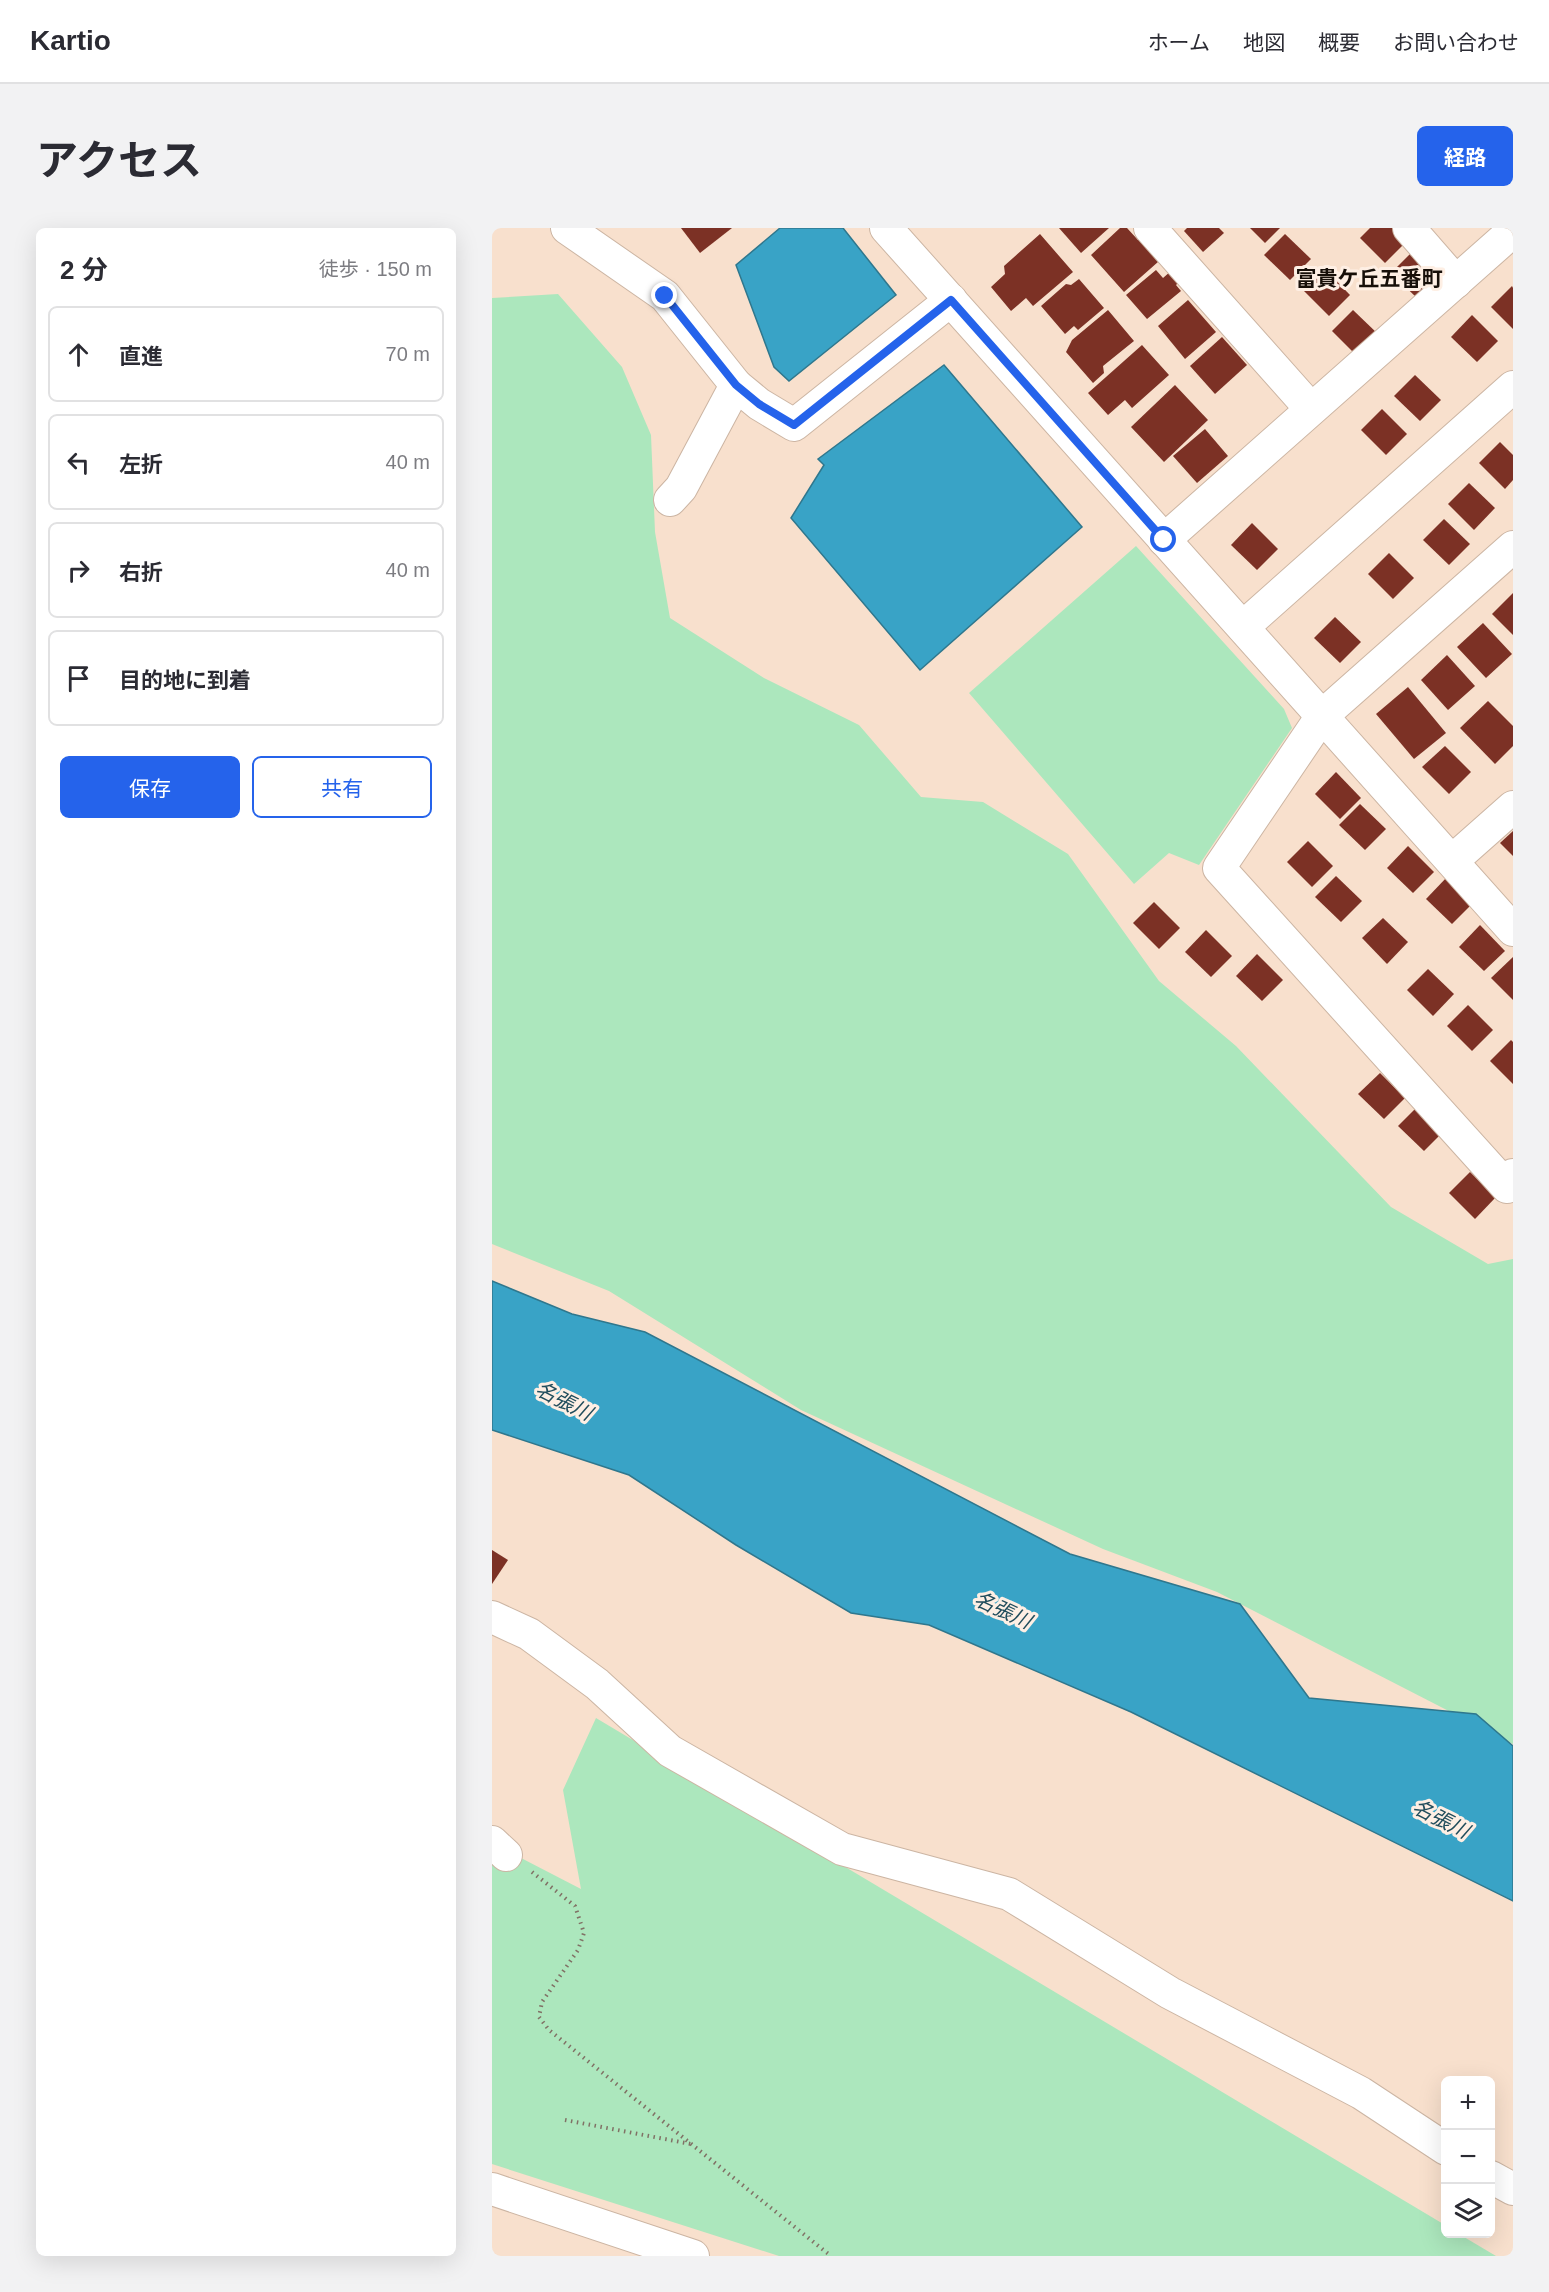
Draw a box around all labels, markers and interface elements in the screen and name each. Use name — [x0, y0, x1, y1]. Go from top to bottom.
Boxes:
text: Kartio — [30, 25, 111, 56]
text: ホーム — [1148, 31, 1210, 54]
text: 地図 — [1243, 31, 1285, 54]
text: 概要 — [1318, 31, 1360, 54]
text: お問い合わせ — [1393, 31, 1519, 54]
button: 経路 — [1417, 126, 1513, 186]
text: アクセス — [36, 137, 202, 184]
text: 2 分 — [60, 255, 108, 285]
text: 徒歩 · 150 m — [319, 258, 432, 280]
district label: 富貴ケ丘五番町 — [1296, 267, 1443, 290]
route end — [651, 282, 677, 308]
icon: ahead — [62, 338, 95, 371]
text: 70 m — [386, 343, 430, 365]
text: 直進 — [119, 344, 163, 369]
icon: left — [62, 446, 95, 479]
text: 40 m — [386, 451, 430, 473]
text: 左折 — [119, 452, 163, 477]
route start — [1150, 526, 1176, 552]
icon: right — [62, 554, 95, 587]
text: 40 m — [386, 559, 430, 581]
text: 右折 — [119, 560, 163, 585]
icon: arrive — [62, 662, 95, 695]
text: 目的地に到着 — [119, 668, 251, 693]
button: 保存 — [60, 756, 240, 818]
button: 共有 — [252, 756, 432, 818]
water label: 名張川 — [532, 1378, 598, 1425]
water label: 名張川 — [971, 1587, 1037, 1633]
water label: 名張川 — [1409, 1796, 1475, 1843]
map controls — [1441, 2076, 1495, 2238]
button: + — [1441, 2076, 1495, 2130]
button: − — [1441, 2130, 1495, 2184]
button: layers — [1441, 2184, 1495, 2238]

